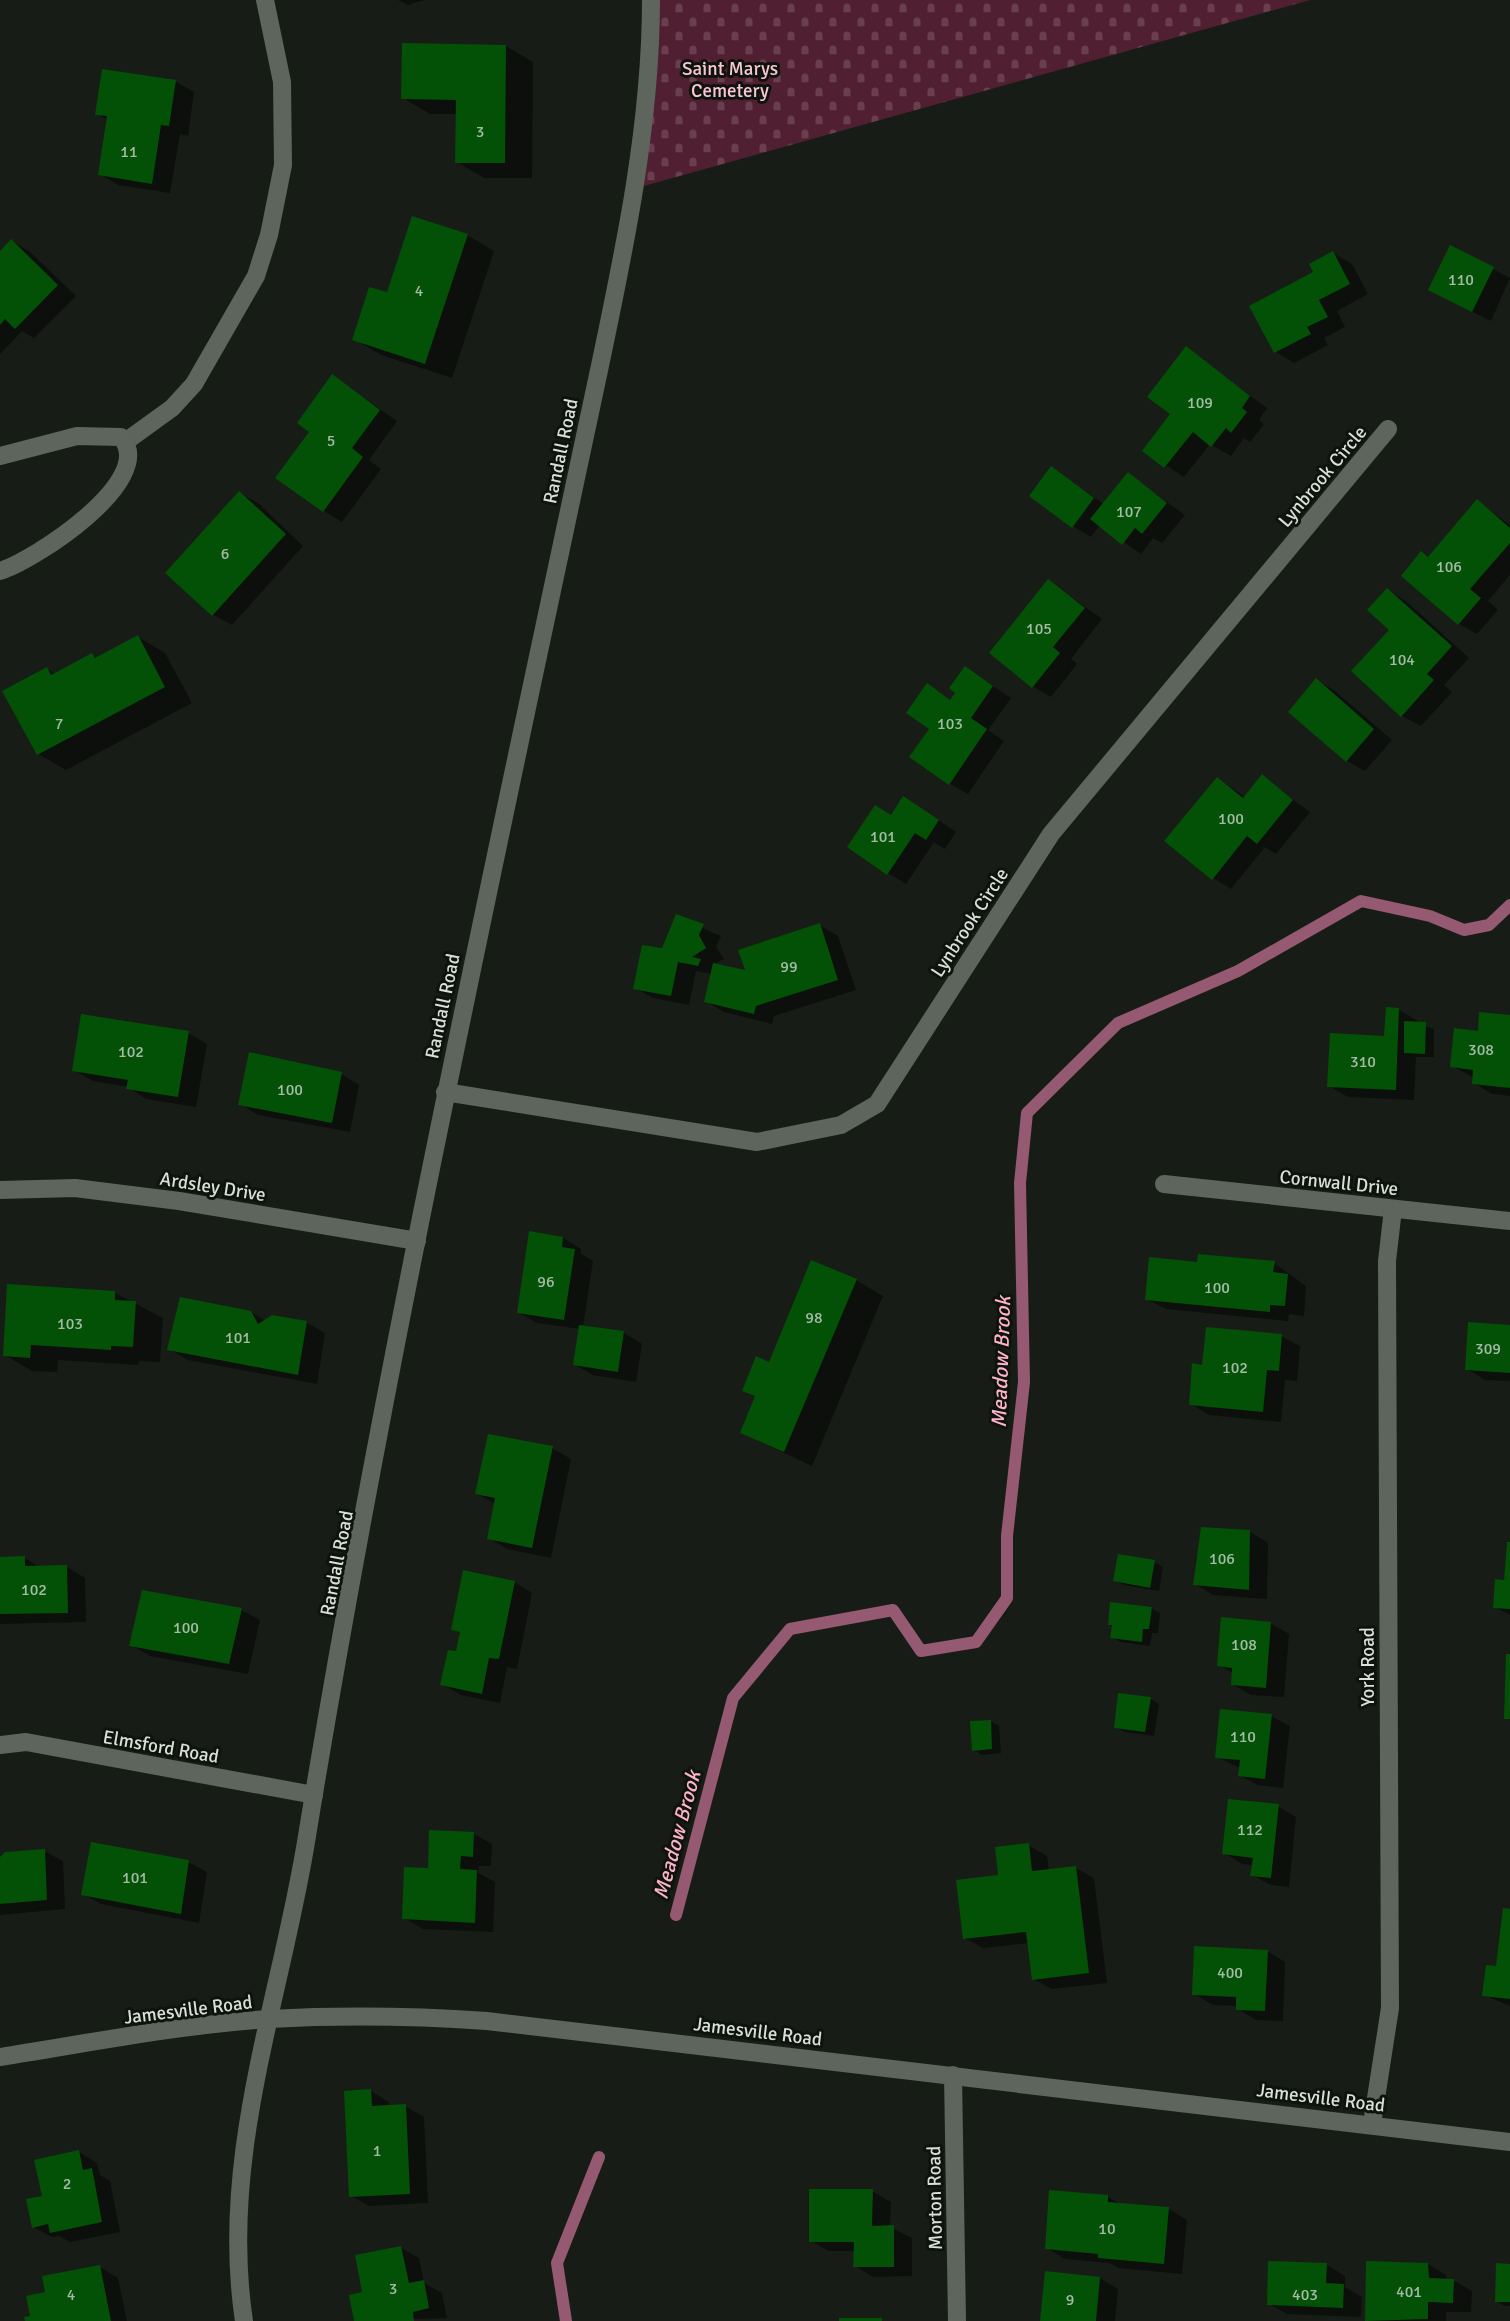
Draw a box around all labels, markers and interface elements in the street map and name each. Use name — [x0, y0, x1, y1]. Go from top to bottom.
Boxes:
park label: Saint Marys Cemetery — [682, 57, 778, 103]
house number: 3 — [476, 122, 484, 142]
house number: 11 — [120, 142, 138, 162]
house number: 110 — [1448, 270, 1474, 290]
house number: 4 — [415, 281, 424, 301]
house number: 109 — [1187, 393, 1213, 413]
street label: Randall Road — [538, 396, 584, 506]
street label: Lynbrook Circle — [1273, 421, 1372, 532]
house number: 5 — [327, 431, 335, 451]
house number: 107 — [1116, 502, 1142, 522]
house number: 6 — [221, 544, 229, 564]
house number: 106 — [1436, 557, 1462, 577]
house number: 105 — [1026, 619, 1052, 639]
house number: 104 — [1389, 650, 1415, 670]
house number: 7 — [55, 714, 63, 734]
house number: 103 — [937, 714, 963, 734]
house number: 100 — [1218, 809, 1244, 829]
house number: 101 — [870, 827, 896, 847]
street label: Lynbrook Circle — [926, 863, 1014, 982]
street label: Randall Road — [420, 951, 466, 1061]
house number: 99 — [780, 957, 798, 977]
house number: 308 — [1468, 1040, 1494, 1060]
house number: 102 — [118, 1042, 144, 1062]
house number: 310 — [1350, 1052, 1376, 1072]
house number: 100 — [277, 1080, 303, 1100]
street label: Cornwall Drive — [1278, 1165, 1399, 1201]
street label: Ardsley Drive — [158, 1167, 268, 1207]
house number: 96 — [537, 1272, 555, 1292]
house number: 100 — [1204, 1278, 1230, 1298]
water label: Meadow Brook — [986, 1293, 1016, 1428]
house number: 98 — [805, 1308, 823, 1328]
house number: 103 — [57, 1314, 83, 1334]
house number: 101 — [225, 1328, 251, 1348]
house number: 309 — [1475, 1339, 1501, 1359]
house number: 102 — [1222, 1358, 1248, 1378]
street label: Randall Road — [315, 1508, 359, 1618]
house number: 106 — [1209, 1549, 1235, 1569]
house number: 102 — [21, 1580, 47, 1600]
house number: 100 — [173, 1618, 199, 1638]
street label: York Road — [1356, 1627, 1380, 1707]
house number: 108 — [1231, 1635, 1257, 1655]
street label: Elmsford Road — [101, 1725, 221, 1769]
house number: 110 — [1230, 1727, 1256, 1747]
water label: Meadow Brook — [647, 1766, 707, 1902]
house number: 112 — [1237, 1820, 1263, 1840]
house number: 101 — [122, 1868, 148, 1888]
house number: 400 — [1217, 1963, 1243, 1983]
street label: Jamesville Road — [123, 1990, 254, 2030]
street label: Jamesville Road — [692, 2012, 823, 2052]
street label: Jamesville Road — [1255, 2078, 1386, 2118]
house number: 1 — [373, 2141, 381, 2161]
street label: Morton Road — [922, 2146, 948, 2250]
house number: 2 — [63, 2174, 71, 2194]
house number: 10 — [1098, 2219, 1116, 2239]
house number: 3 — [389, 2279, 397, 2299]
house number: 401 — [1396, 2282, 1422, 2302]
house number: 4 — [67, 2285, 76, 2305]
house number: 403 — [1292, 2285, 1318, 2305]
house number: 9 — [1066, 2290, 1074, 2310]

